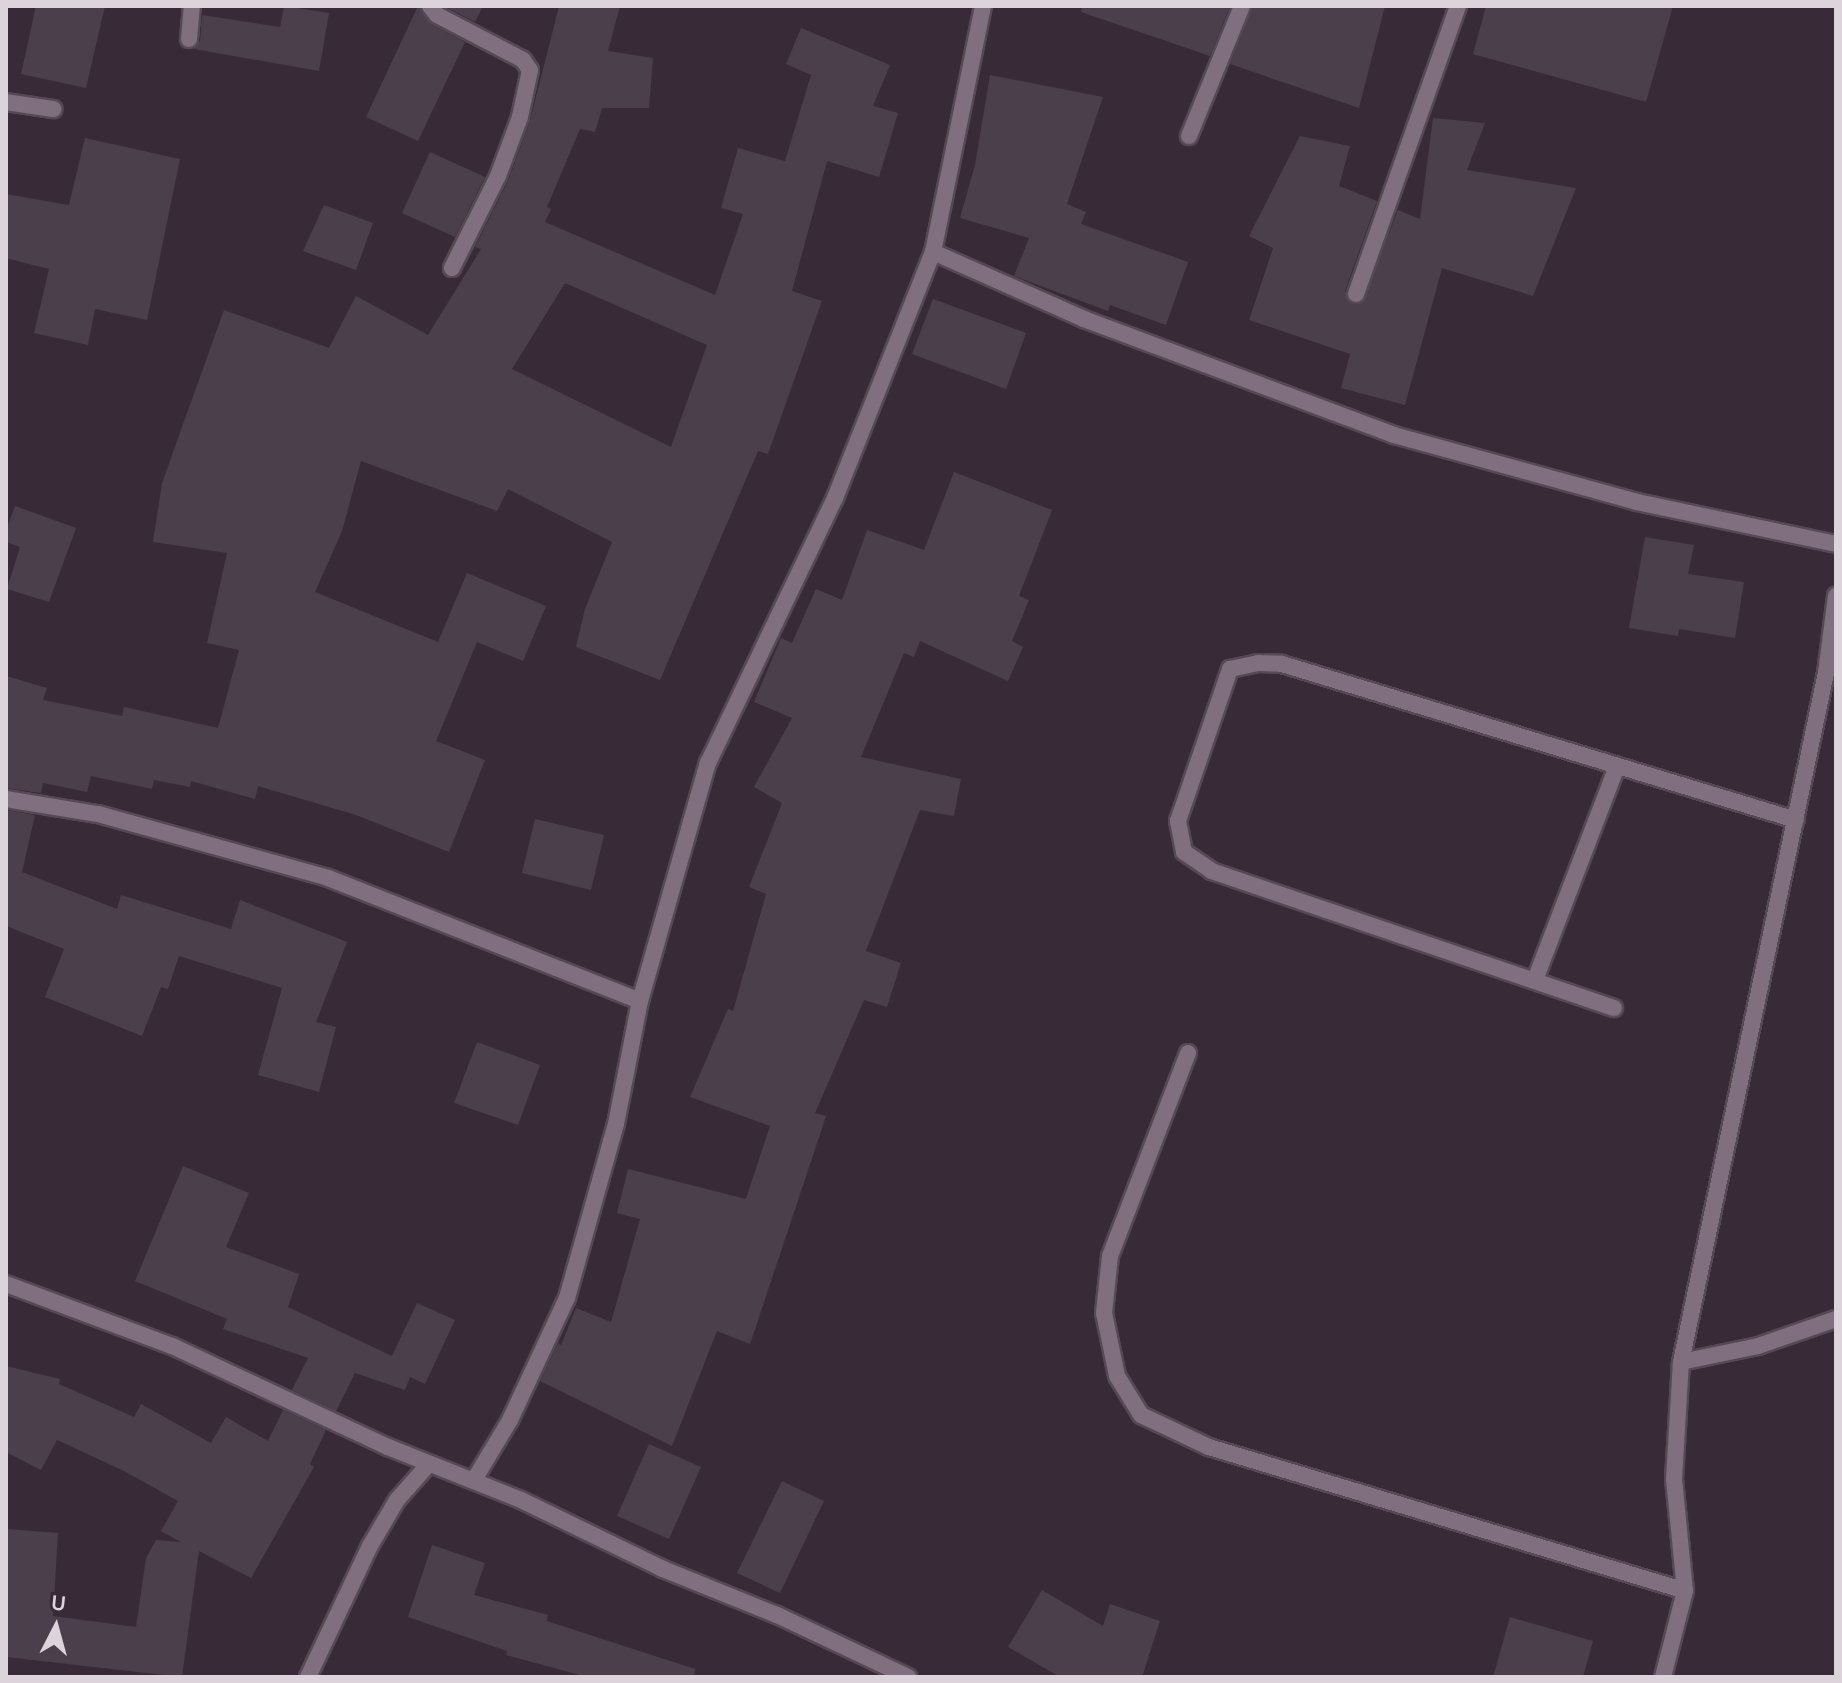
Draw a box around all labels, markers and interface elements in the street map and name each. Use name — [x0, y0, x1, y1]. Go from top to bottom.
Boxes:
north arrow — [16, 1587, 96, 1667]
text: U — [50, 1589, 67, 1617]

